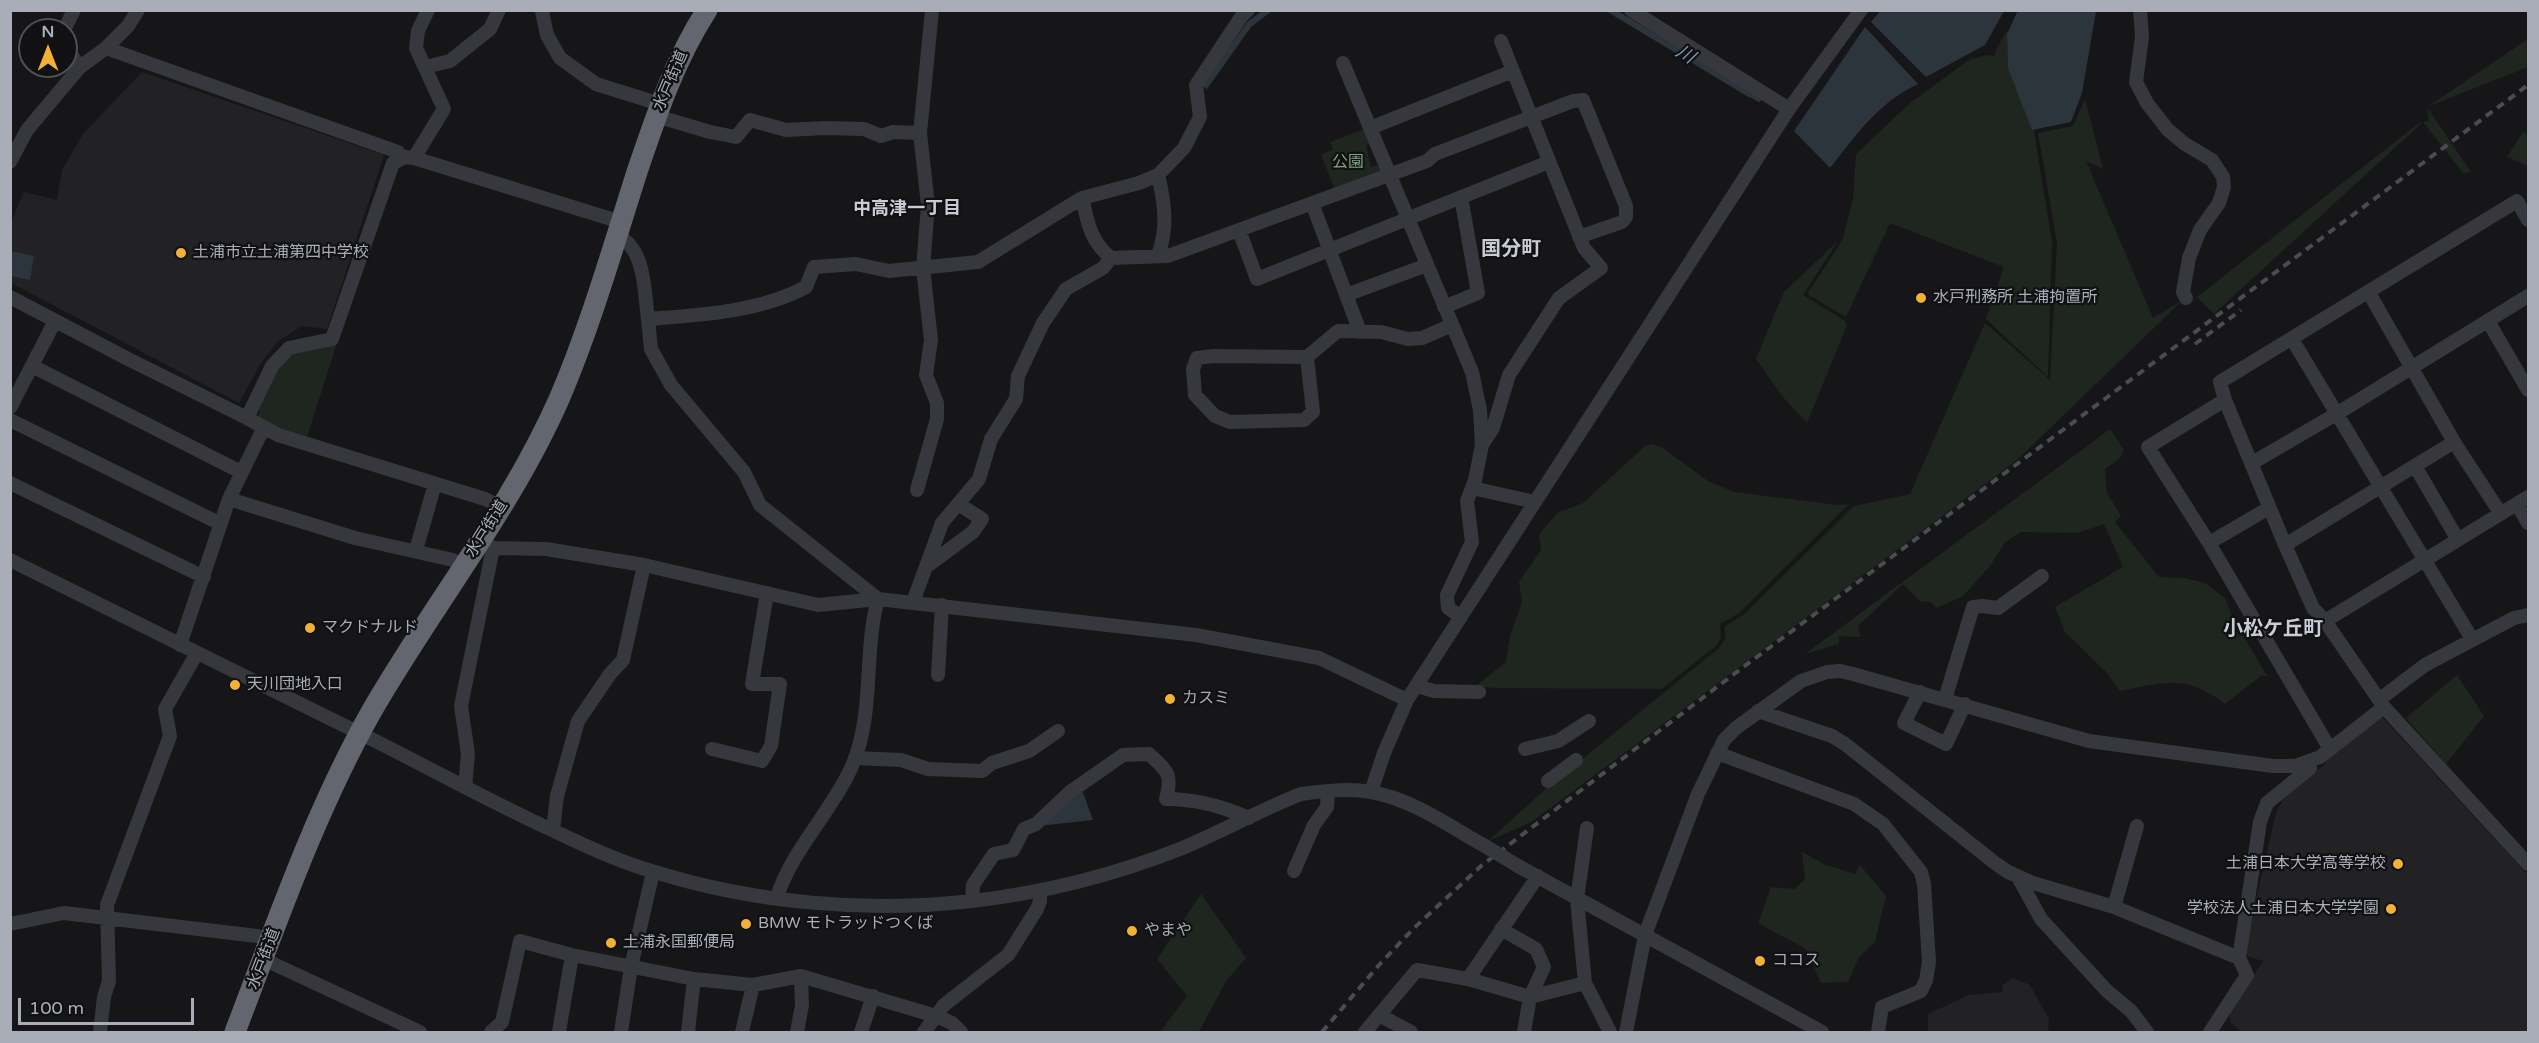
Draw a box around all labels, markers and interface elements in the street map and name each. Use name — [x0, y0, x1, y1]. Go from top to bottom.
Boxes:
north arrow — [18, 18, 78, 78]
text: N — [42, 22, 54, 42]
water label: 川 — [1672, 41, 1698, 69]
street label: 水戸街道 — [650, 48, 692, 114]
park label: 公園 — [1332, 153, 1364, 173]
district label: 中高津一丁目 — [853, 198, 961, 220]
district label: 国分町 — [1481, 238, 1541, 262]
place label: 土浦市立土浦第四中学校 — [193, 243, 369, 263]
marker: 土浦市立土浦第四中学校 — [174, 246, 188, 260]
place label: 水戸刑務所 土浦拘置所 — [1933, 288, 2097, 308]
marker: 水戸刑務所 土浦拘置所 — [1914, 291, 1928, 305]
street label: 水戸街道 — [462, 497, 512, 561]
place label: マクドナルド — [322, 618, 418, 638]
district label: 小松ケ丘町 — [2223, 618, 2323, 642]
marker: マクドナルド — [303, 621, 317, 635]
place label: 天川団地入口 — [247, 675, 343, 695]
marker: 天川団地入口 — [228, 678, 242, 692]
place label: カスミ — [1182, 689, 1230, 709]
marker: カスミ — [1163, 692, 1177, 706]
place label: 土浦日本大学高等学校 — [2226, 854, 2386, 874]
marker: 土浦日本大学高等学校 — [2391, 857, 2405, 871]
place label: 学校法人土浦日本大学学園 — [2187, 899, 2379, 919]
marker: 学校法人土浦日本大学学園 — [2384, 902, 2398, 916]
place label: BMW モトラッドつくば — [758, 914, 933, 934]
marker: BMW モトラッドつくば — [739, 917, 753, 931]
place label: やまや — [1144, 921, 1192, 941]
marker: やまや — [1125, 924, 1139, 938]
street label: 水戸街道 — [244, 926, 284, 992]
place label: 土浦永国郵便局 — [623, 933, 735, 953]
marker: 土浦永国郵便局 — [604, 936, 618, 950]
place label: ココス — [1772, 951, 1820, 971]
marker: ココス — [1753, 954, 1767, 968]
scale bar — [21, 986, 196, 1024]
text: 100 m — [29, 997, 84, 1019]

